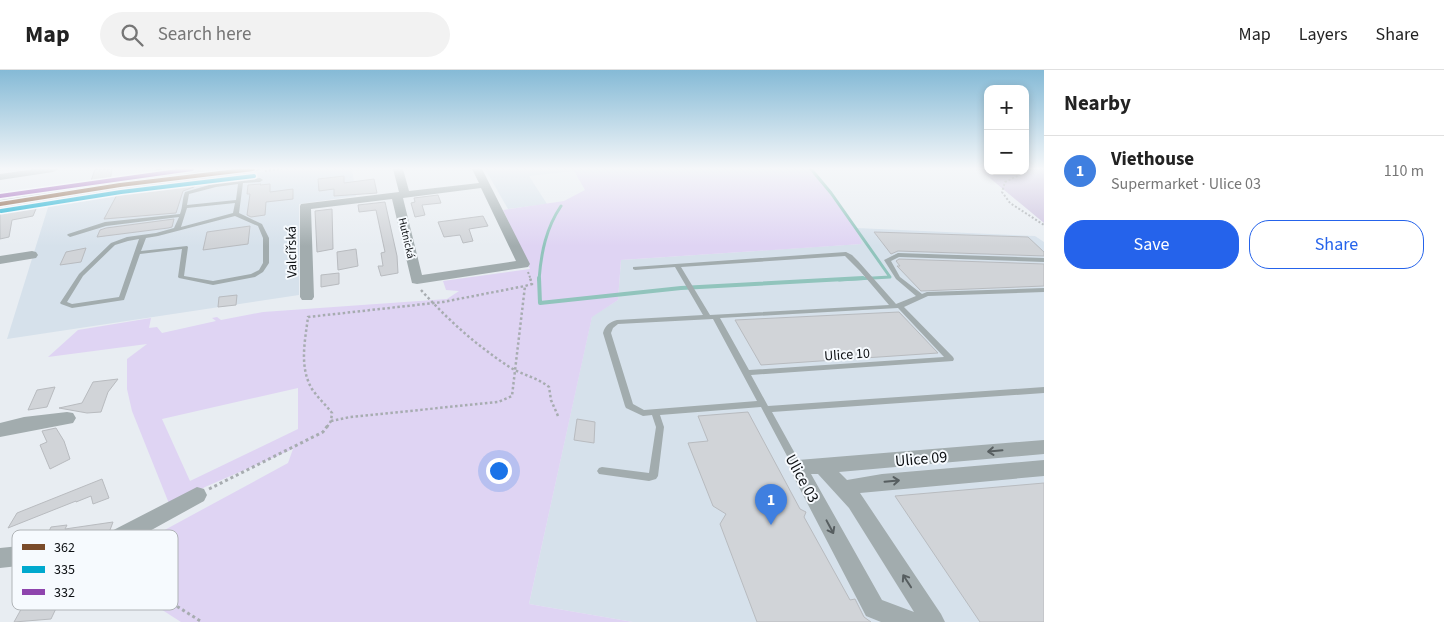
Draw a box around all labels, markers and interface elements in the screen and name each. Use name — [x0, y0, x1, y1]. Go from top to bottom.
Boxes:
search box — [100, 12, 450, 57]
text: Map — [25, 17, 70, 52]
icon: search — [118, 21, 146, 49]
text: Search here — [158, 21, 251, 48]
text: Map — [1239, 22, 1271, 47]
text: Layers — [1299, 22, 1348, 47]
text: Share — [1376, 22, 1419, 47]
map controls — [984, 85, 1029, 175]
button: + — [984, 85, 1029, 130]
text: Nearby — [1064, 88, 1131, 118]
button: − — [984, 130, 1029, 175]
text: Viethouse — [1111, 146, 1194, 173]
text: 1 — [1076, 160, 1084, 182]
text: 110 m — [1384, 160, 1424, 182]
text: Supermarket · Ulice 03 — [1111, 173, 1261, 195]
street label: Hutnická — [395, 216, 418, 260]
button: Save — [1064, 220, 1239, 269]
button: Share — [1249, 220, 1424, 269]
street label: Valcířská — [282, 226, 302, 278]
street label: Ulice 10 — [824, 343, 871, 367]
street label: Ulice 09 — [894, 446, 948, 472]
one-way arrow — [988, 447, 1004, 456]
street label: Ulice 03 — [780, 450, 824, 507]
your location — [486, 458, 512, 484]
one-way arrow — [884, 476, 900, 486]
pin: 1 — [755, 484, 787, 525]
one-way arrow — [825, 519, 835, 533]
legend — [12, 530, 178, 610]
text: 362 — [54, 538, 75, 558]
text: 335 — [54, 560, 75, 580]
one-way arrow — [902, 574, 912, 588]
text: 332 — [54, 583, 75, 603]

